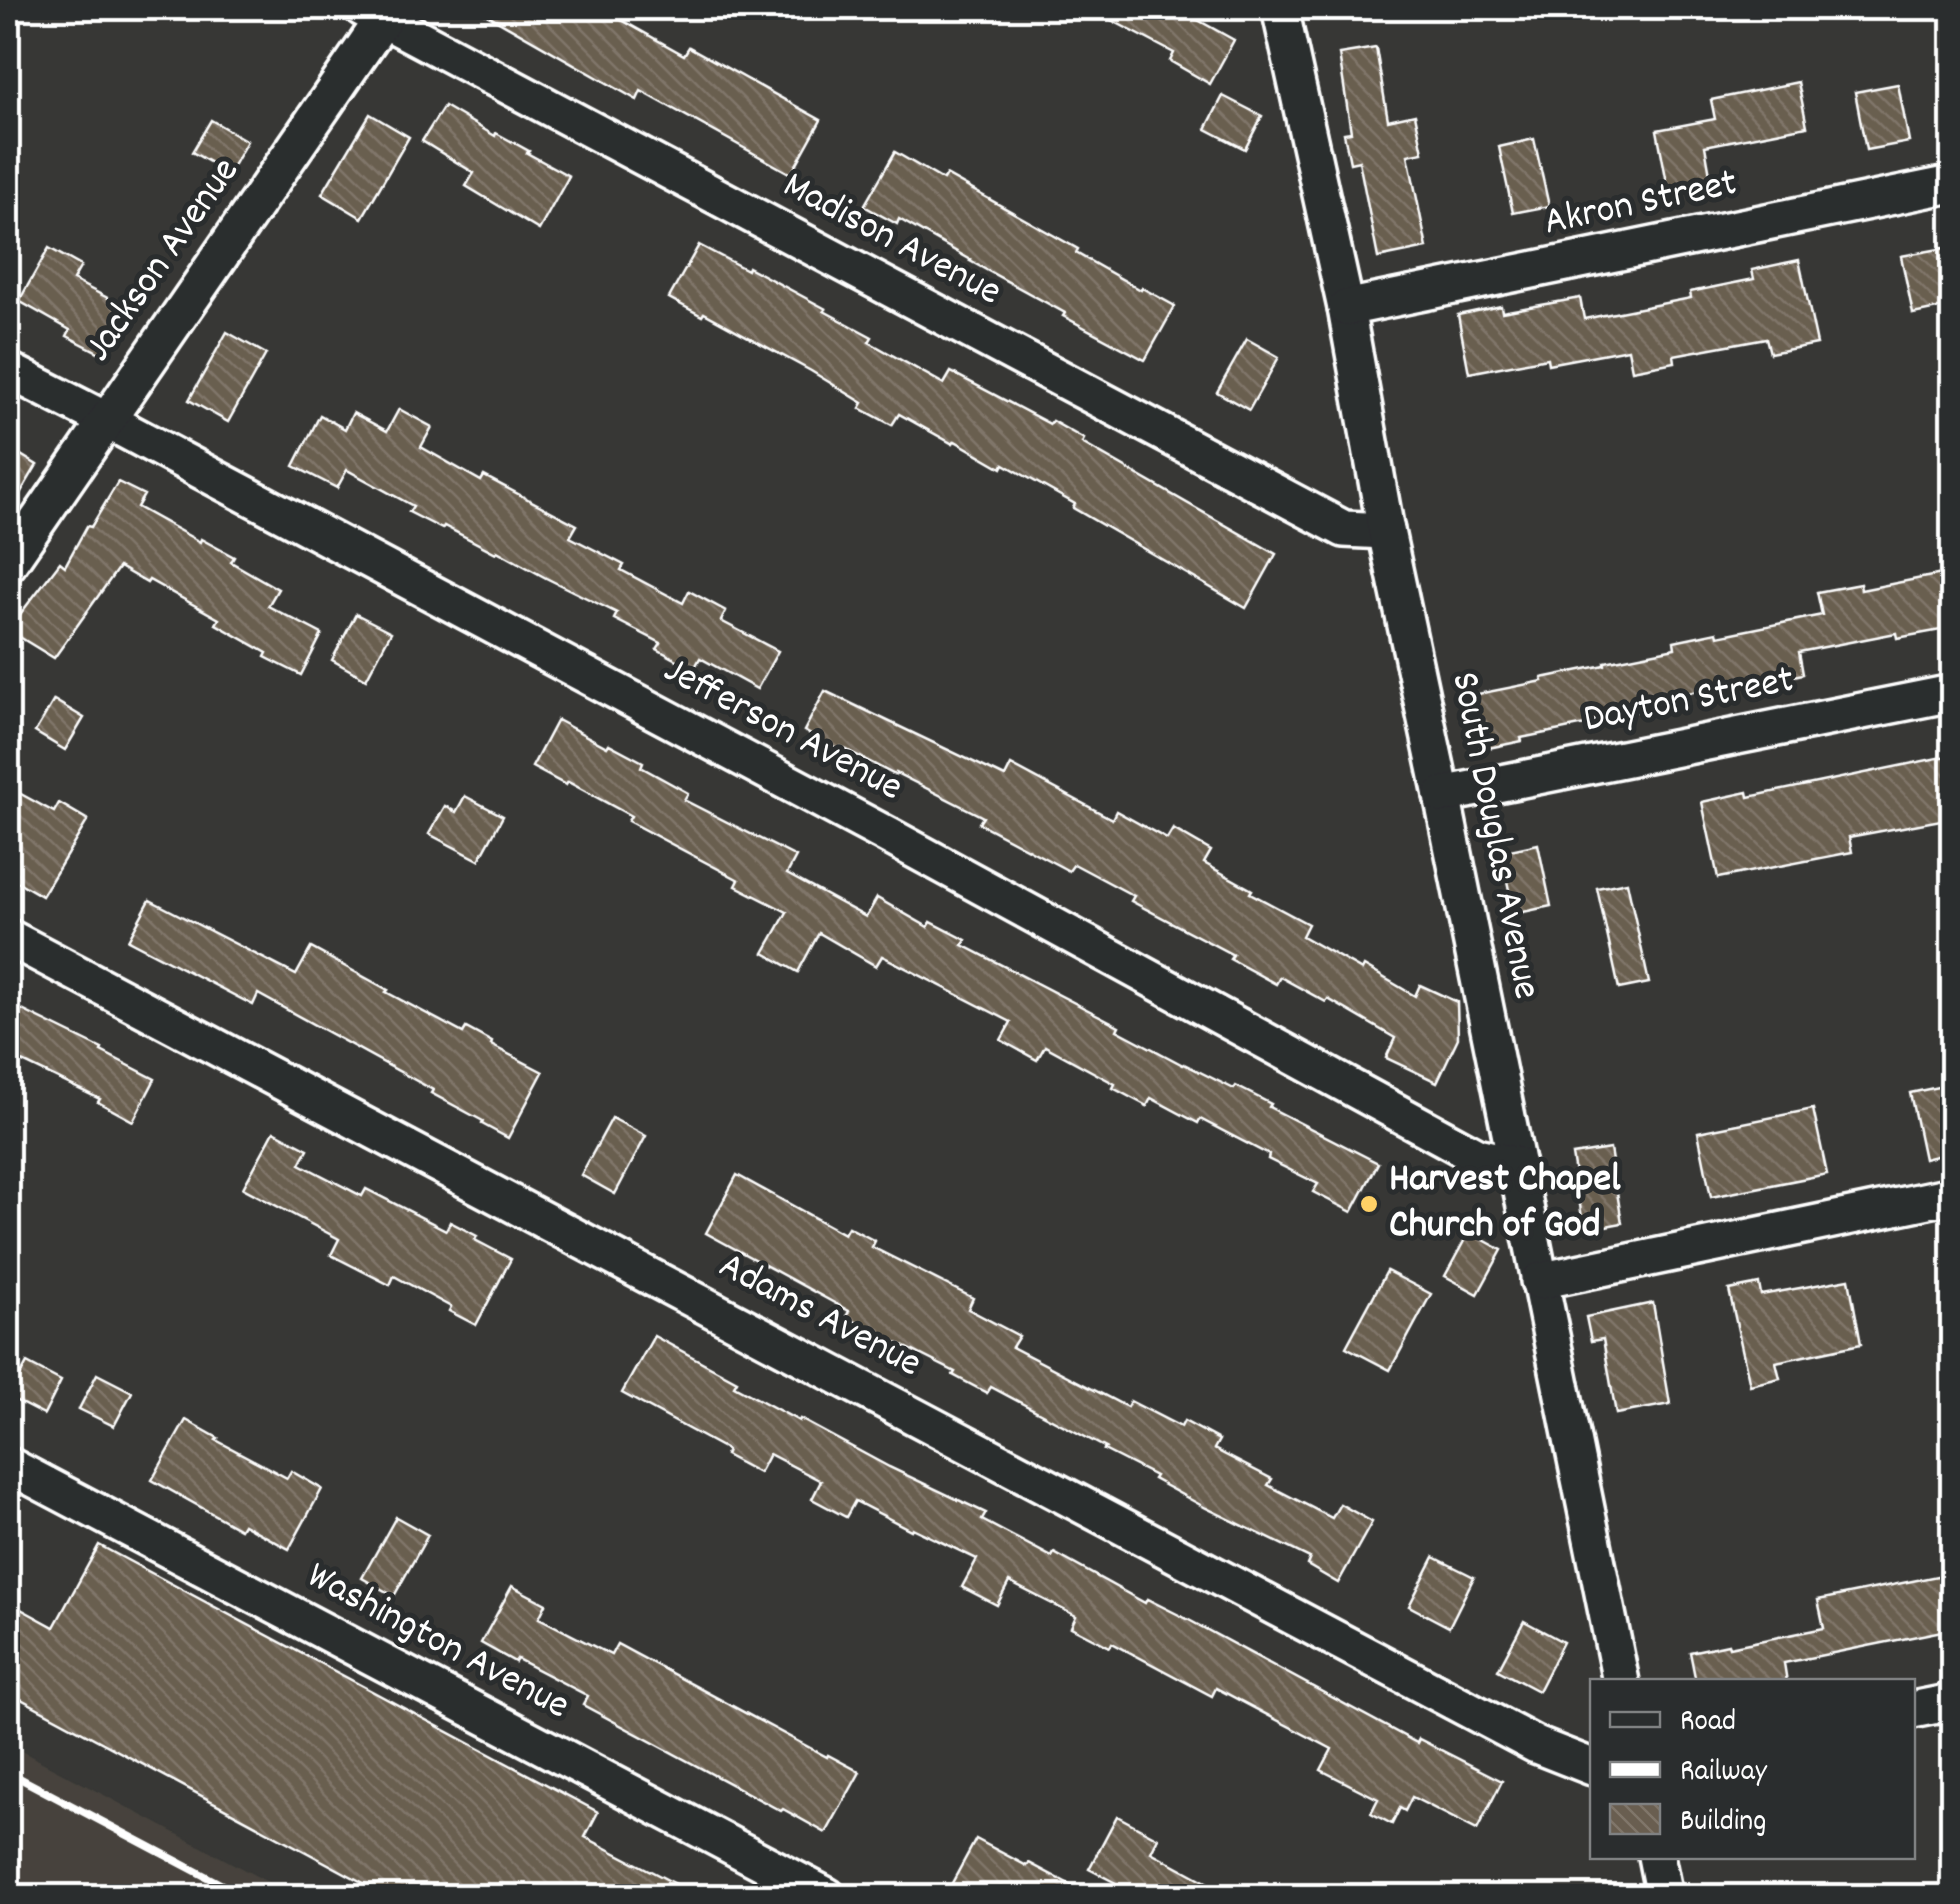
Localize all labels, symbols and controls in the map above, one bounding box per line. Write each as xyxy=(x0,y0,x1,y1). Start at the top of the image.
street label: Jackson Avenue xyxy=(73,147,255,375)
street label: Akron Street xyxy=(1539,157,1743,253)
street label: Madison Avenue xyxy=(772,159,1010,323)
street label: Jefferson Avenue xyxy=(652,644,912,818)
street label: Dayton Street xyxy=(1579,654,1799,750)
street label: South Douglas Avenue xyxy=(1433,668,1553,1004)
place label: Harvest Chapel Church of God xyxy=(1389,1153,1621,1256)
marker: Harvest Chapel Church of God xyxy=(1358,1193,1380,1215)
street label: Adams Avenue xyxy=(707,1240,931,1394)
street label: Washington Avenue xyxy=(296,1550,578,1736)
legend xyxy=(1590,1679,1915,1859)
text: Road xyxy=(1680,1702,1736,1745)
text: Railway xyxy=(1680,1752,1768,1795)
text: Building xyxy=(1680,1802,1766,1845)

